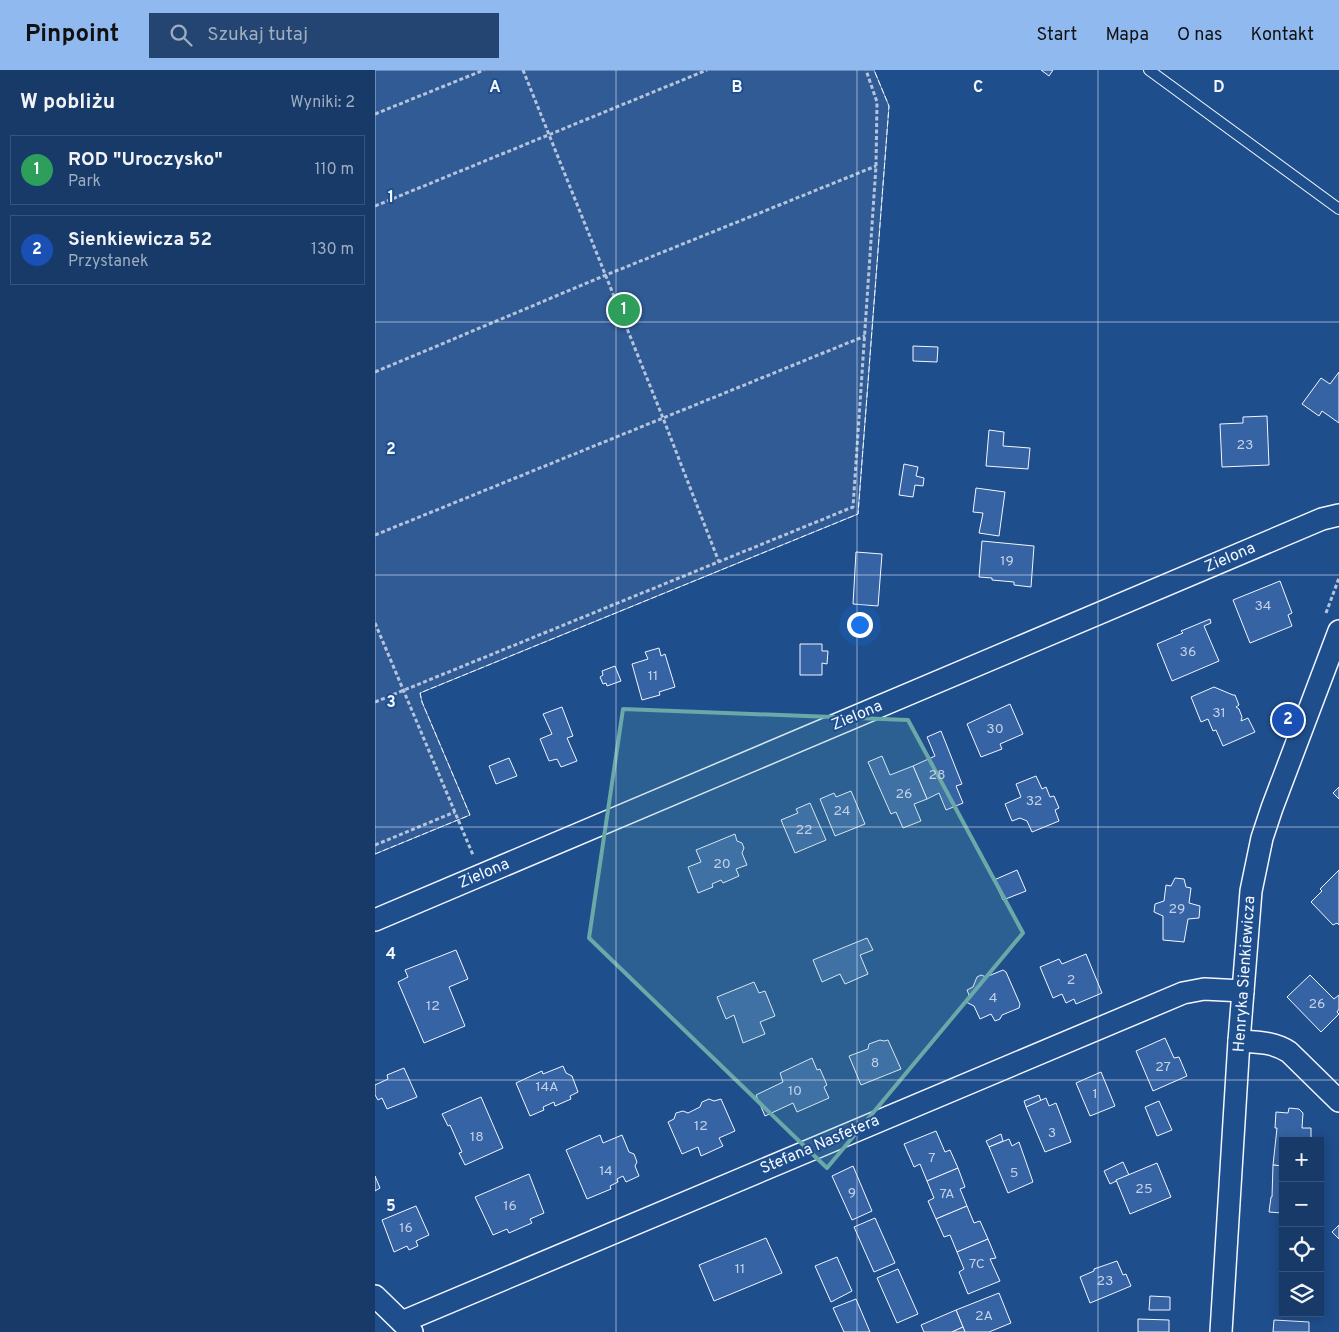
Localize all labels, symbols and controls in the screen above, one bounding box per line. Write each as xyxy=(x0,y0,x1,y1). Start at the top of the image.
search box xyxy=(149,13,499,58)
text: Pinpoint xyxy=(25,20,119,50)
icon: search xyxy=(167,21,195,49)
text: Szukaj tutaj xyxy=(207,23,308,47)
text: Start xyxy=(1036,24,1077,47)
text: Mapa xyxy=(1105,24,1149,47)
text: O nas xyxy=(1177,24,1222,47)
text: Kontakt xyxy=(1250,24,1314,47)
text: A xyxy=(489,78,501,98)
text: B xyxy=(731,78,743,98)
text: C xyxy=(973,78,983,98)
text: D xyxy=(1213,78,1225,98)
text: W pobliżu xyxy=(20,89,115,116)
text: Wyniki: 2 xyxy=(290,93,355,113)
text: ROD "Uroczysko" xyxy=(68,148,223,172)
text: 1 xyxy=(34,160,40,180)
text: 110 m xyxy=(314,160,354,180)
text: Park xyxy=(68,172,101,192)
text: 1 xyxy=(388,188,394,208)
text: Sienkiewicza 52 xyxy=(68,228,212,252)
text: 2 xyxy=(32,240,42,260)
text: 130 m xyxy=(311,240,354,260)
text: Przystanek xyxy=(68,252,148,272)
pin: 1 xyxy=(608,291,640,329)
house number: 23 xyxy=(1237,437,1254,454)
text: 2 xyxy=(386,440,396,460)
street label: Zielona xyxy=(1201,538,1259,578)
house number: 19 xyxy=(1000,553,1014,570)
house number: 34 xyxy=(1254,598,1272,615)
your location xyxy=(847,612,873,638)
house number: 36 xyxy=(1180,644,1196,661)
house number: 11 xyxy=(648,668,658,685)
text: 3 xyxy=(386,693,396,713)
street label: Zielona xyxy=(828,696,886,736)
pin: 2 xyxy=(1272,701,1304,739)
house number: 31 xyxy=(1212,705,1226,722)
house number: 30 xyxy=(986,721,1004,738)
house number: 28 xyxy=(928,767,946,784)
house number: 26 xyxy=(896,786,912,803)
house number: 32 xyxy=(1026,793,1042,810)
house number: 24 xyxy=(833,803,851,820)
house number: 22 xyxy=(795,822,813,839)
street label: Zielona xyxy=(455,854,513,894)
house number: 20 xyxy=(713,856,731,873)
street label: Henryka Sienkiewicza xyxy=(1230,895,1260,1053)
house number: 29 xyxy=(1169,901,1185,918)
text: 4 xyxy=(386,945,396,965)
house number: 2 xyxy=(1067,972,1075,989)
house number: 4 xyxy=(989,990,997,1007)
house number: 26 xyxy=(1309,996,1325,1013)
house number: 12 xyxy=(426,998,440,1015)
house number: 8 xyxy=(871,1055,879,1072)
house number: 27 xyxy=(1155,1059,1171,1076)
house number: 14A xyxy=(536,1079,558,1096)
house number: 10 xyxy=(788,1083,802,1100)
house number: 1 xyxy=(1092,1086,1098,1103)
street label: Stefana Nasfetera xyxy=(757,1111,883,1179)
house number: 12 xyxy=(694,1118,708,1135)
house number: 3 xyxy=(1048,1125,1056,1142)
house number: 18 xyxy=(470,1129,484,1146)
map controls xyxy=(1279,1137,1324,1317)
button: + xyxy=(1279,1137,1324,1182)
house number: 7 xyxy=(928,1150,936,1167)
house number: 14 xyxy=(599,1163,613,1180)
house number: 5 xyxy=(1010,1165,1018,1182)
house number: 25 xyxy=(1135,1181,1153,1198)
button: − xyxy=(1279,1182,1324,1227)
house number: 9 xyxy=(848,1185,856,1202)
house number: 7A xyxy=(939,1186,955,1203)
text: 5 xyxy=(386,1197,396,1217)
house number: 16 xyxy=(503,1198,517,1215)
house number: 16 xyxy=(399,1220,413,1237)
button: locate xyxy=(1279,1227,1324,1272)
house number: 7C xyxy=(969,1256,985,1273)
house number: 11 xyxy=(735,1261,745,1278)
button: layers xyxy=(1279,1272,1324,1317)
house number: 23 xyxy=(1097,1273,1114,1290)
house number: 2A xyxy=(975,1308,993,1325)

